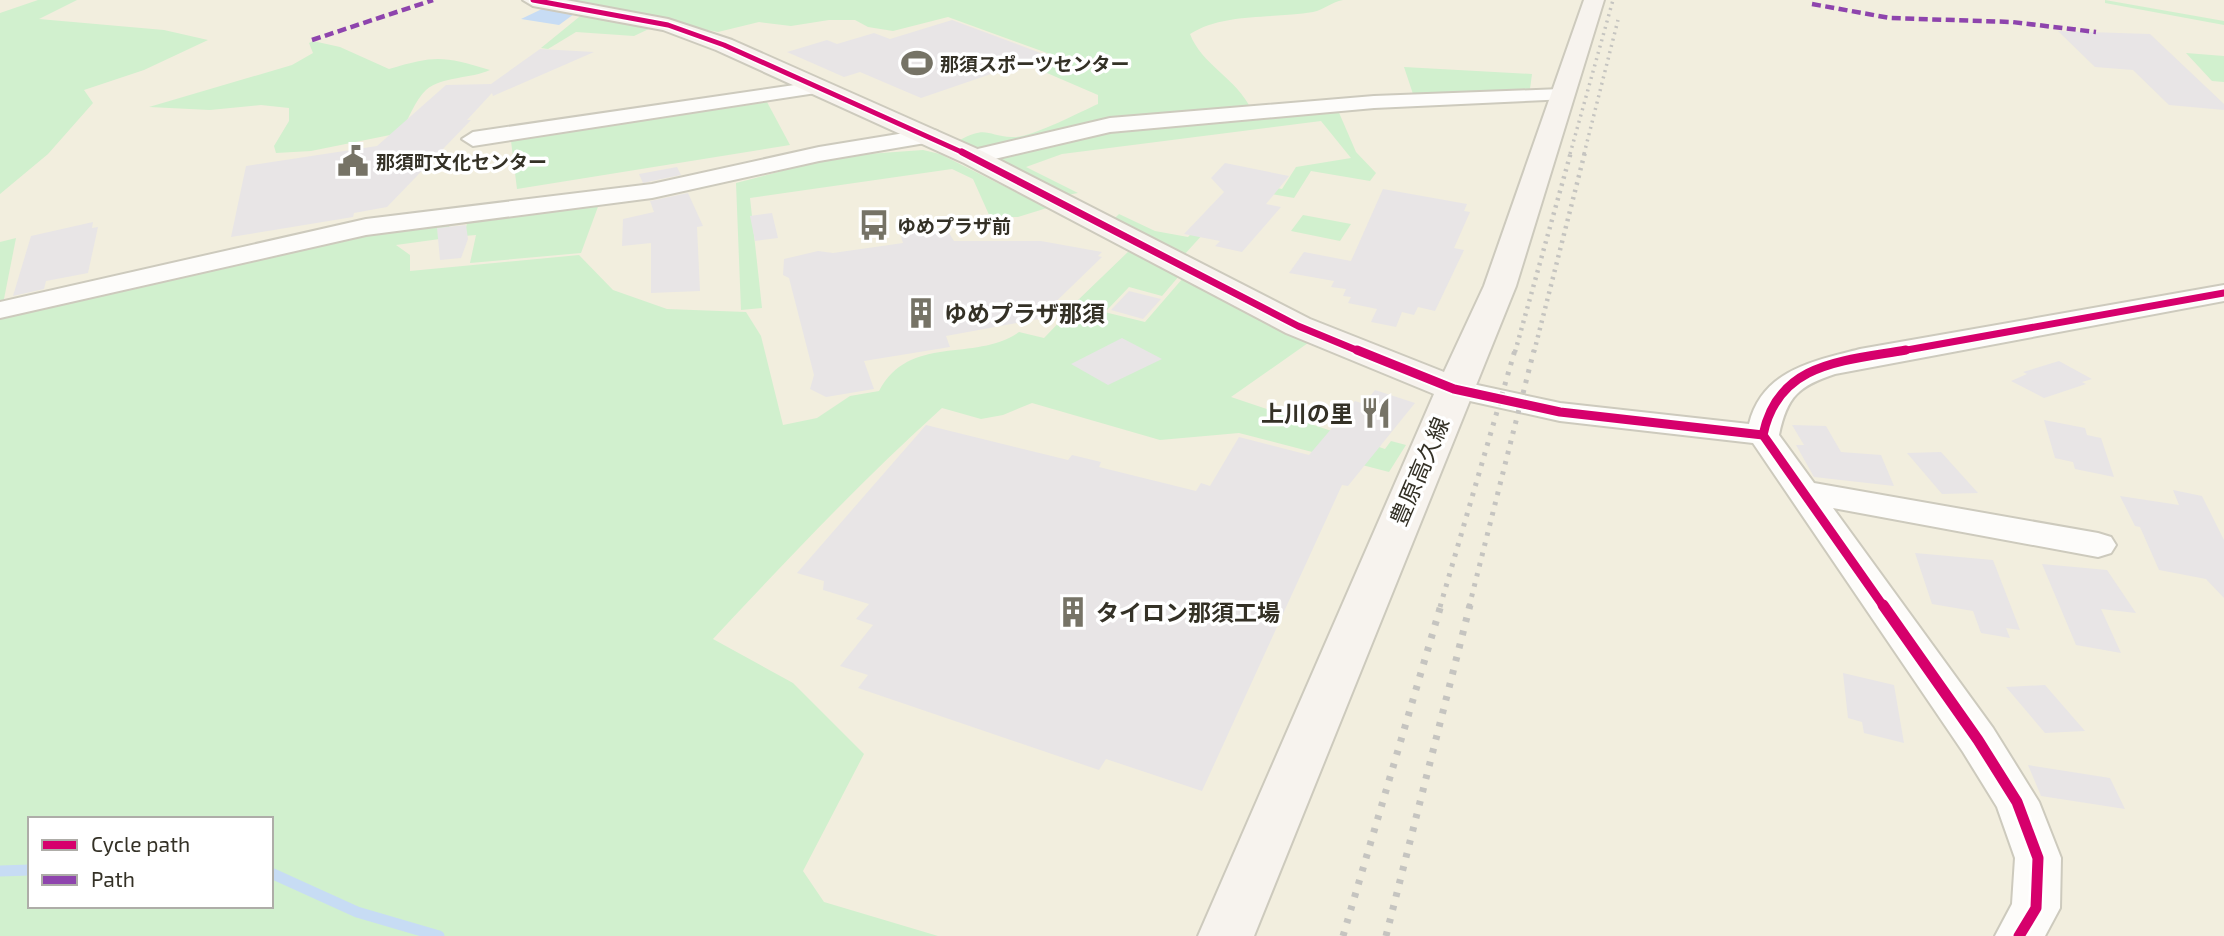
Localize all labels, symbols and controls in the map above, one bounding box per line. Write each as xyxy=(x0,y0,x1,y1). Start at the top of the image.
sports icon: 那須スポーツセンター xyxy=(900,46,934,80)
place label: 那須スポーツセンター xyxy=(940,52,1130,75)
public building icon: 那須町文化センター xyxy=(336,144,370,178)
place label: 那須町文化センター xyxy=(376,150,547,173)
bus stop icon: ゆめプラザ前 xyxy=(857,208,891,242)
place label: ゆめプラザ前 xyxy=(897,214,1011,237)
building icon: ゆめプラザ那須 xyxy=(904,296,938,330)
place label: ゆめプラザ那須 xyxy=(944,299,1105,327)
restaurant icon: 上川の里 xyxy=(1359,396,1393,430)
place label: 上川の里 xyxy=(1261,399,1353,427)
street label: 豊原高久線 xyxy=(1384,413,1454,529)
building icon: タイロン那須工場 xyxy=(1056,595,1090,629)
place label: タイロン那須工場 xyxy=(1096,598,1280,626)
legend xyxy=(28,817,273,908)
text: Cycle path xyxy=(91,831,190,856)
text: Path xyxy=(91,866,135,891)

